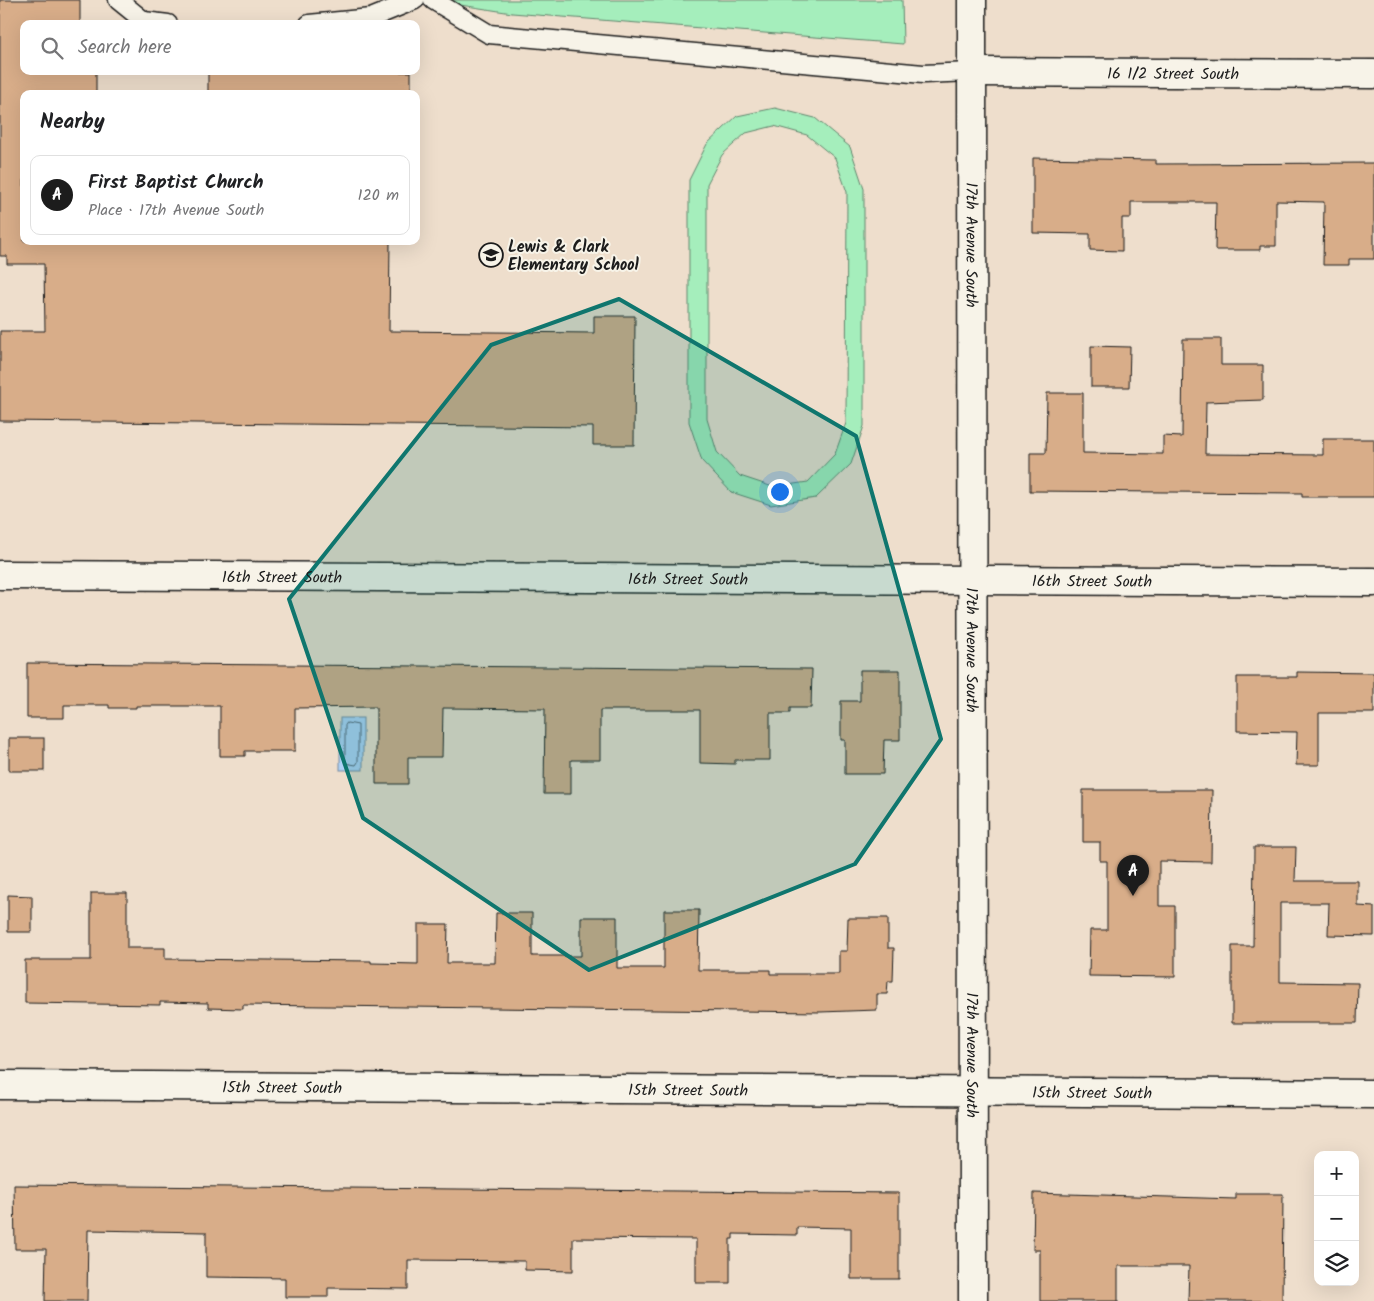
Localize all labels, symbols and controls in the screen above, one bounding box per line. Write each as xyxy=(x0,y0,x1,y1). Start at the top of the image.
search box xyxy=(20,20,420,75)
text: Search here xyxy=(78,33,172,63)
icon: search xyxy=(38,34,66,62)
street label: 16 1/2 Street South xyxy=(1107,62,1239,87)
text: Nearby xyxy=(40,106,105,139)
text: First Baptist Church xyxy=(88,168,263,198)
street label: 17th Avenue South xyxy=(958,182,983,308)
text: A xyxy=(52,183,62,208)
text: 120 m xyxy=(358,183,399,208)
text: Place · 17th Avenue South xyxy=(88,198,264,223)
place label: Lewis & Clark Elementary School xyxy=(508,235,640,278)
school or university icon: Lewis & Clark Elementary School xyxy=(478,242,504,268)
your location xyxy=(767,479,793,505)
street label: 16th Street South xyxy=(222,565,342,591)
street label: 16th Street South xyxy=(628,567,748,593)
street label: 16th Street South xyxy=(1032,569,1152,595)
street label: 17th Avenue South xyxy=(958,587,984,713)
pin: A xyxy=(1117,855,1149,896)
street label: 17th Avenue South xyxy=(959,992,984,1118)
street label: 15th Street South xyxy=(222,1075,342,1101)
street label: 15th Street South xyxy=(628,1078,748,1104)
street label: 15th Street South xyxy=(1032,1081,1152,1107)
map controls xyxy=(1314,1151,1359,1286)
button: + xyxy=(1314,1151,1359,1196)
button: − xyxy=(1314,1196,1359,1241)
button: layers xyxy=(1314,1241,1359,1286)

